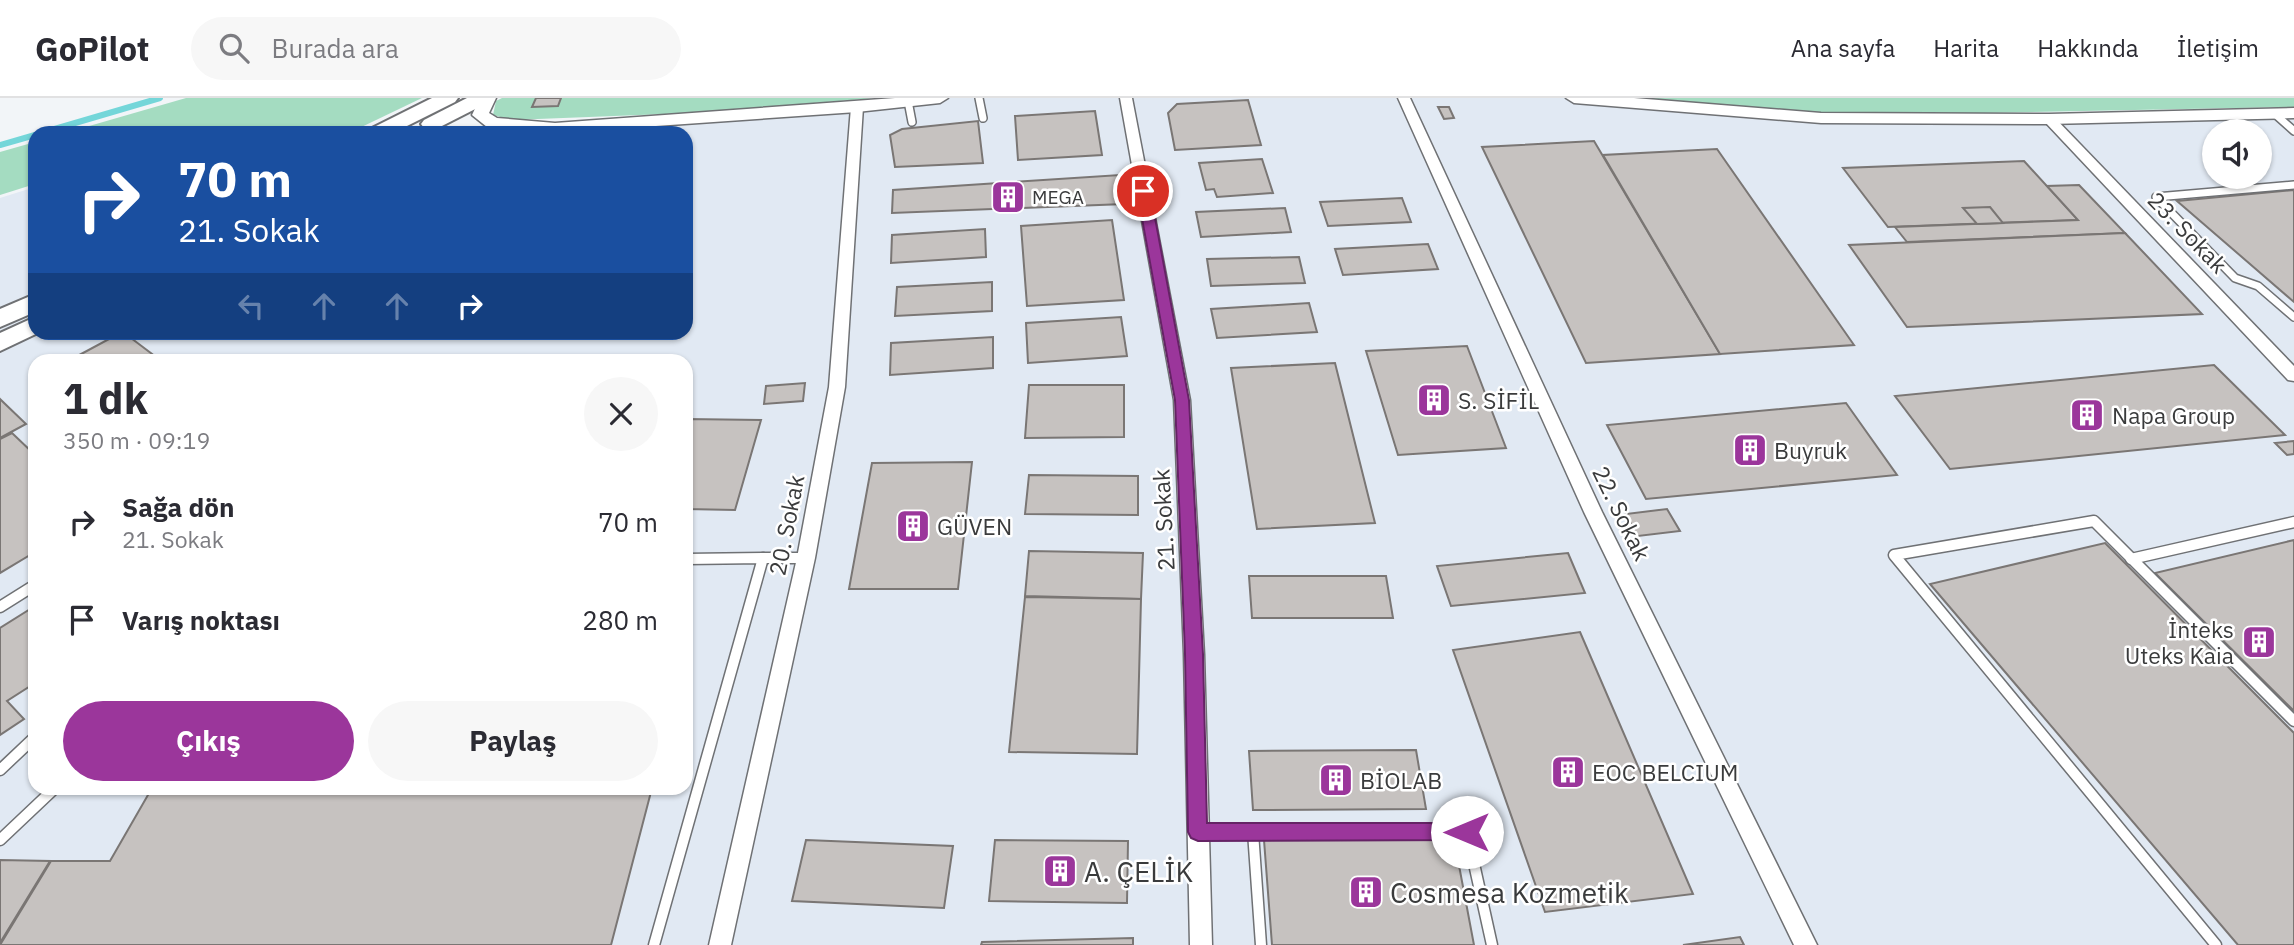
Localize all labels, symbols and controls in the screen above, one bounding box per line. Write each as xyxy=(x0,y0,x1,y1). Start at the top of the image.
search box xyxy=(191,17,681,80)
text: GoPilot xyxy=(35,27,149,70)
icon: search xyxy=(215,29,253,67)
text: Burada ara xyxy=(271,31,399,65)
text: Ana sayfa xyxy=(1791,32,1895,64)
text: Harita xyxy=(1933,32,1999,64)
text: Hakkında xyxy=(2037,32,2139,64)
text: İletişim xyxy=(2177,32,2259,64)
map controls xyxy=(2202,119,2272,189)
button: sound xyxy=(2202,119,2272,189)
text: 70 m xyxy=(178,147,292,210)
icon: right xyxy=(63,154,154,245)
pin xyxy=(1113,161,1173,221)
icon: arrive xyxy=(1124,172,1162,210)
building icon: MEGA xyxy=(989,178,1027,216)
place label: MEGA xyxy=(1032,185,1084,209)
street label: 23. Sokak xyxy=(2142,185,2234,279)
text: 21. Sokak xyxy=(178,209,320,251)
icon: left xyxy=(232,287,270,325)
icon: ahead xyxy=(305,287,343,325)
icon: ahead xyxy=(378,287,416,325)
icon: right xyxy=(451,287,489,325)
text: 1 dk xyxy=(63,371,148,426)
button: close xyxy=(584,377,658,451)
building icon: S. SİFİL xyxy=(1415,381,1453,419)
place label: S. SİFİL xyxy=(1458,385,1539,415)
building icon: Napa Group xyxy=(2068,396,2106,434)
place label: Napa Group xyxy=(2112,400,2235,430)
text: 350 m · 09:19 xyxy=(63,425,210,455)
building icon: Buyruk xyxy=(1731,431,1769,469)
place label: Buyruk xyxy=(1774,435,1847,465)
street label: 22. Sokak xyxy=(1586,461,1658,565)
street label: 21. Sokak xyxy=(1145,468,1181,572)
street label: 20. Sokak xyxy=(762,472,810,578)
text: Sağa dön xyxy=(122,490,234,524)
icon: right xyxy=(63,503,101,541)
text: 70 m xyxy=(598,505,658,539)
building icon: GÜVEN xyxy=(894,507,932,545)
place label: GÜVEN xyxy=(937,511,1012,541)
text: 21. Sokak xyxy=(122,524,224,554)
icon: arrive xyxy=(63,601,101,639)
text: Varış noktası xyxy=(122,603,280,637)
text: 280 m xyxy=(582,603,658,637)
place label: İnteks Uteks Kaia xyxy=(2125,614,2234,670)
building icon: İnteks Uteks Kaia xyxy=(2240,623,2278,661)
button: Çıkış xyxy=(63,701,354,781)
button: Paylaş xyxy=(368,701,658,781)
building icon: EOC BELCIUM xyxy=(1549,753,1587,791)
place label: EOC BELCIUM xyxy=(1592,757,1738,787)
building icon: BİOLAB xyxy=(1317,761,1355,799)
place label: BİOLAB xyxy=(1360,765,1442,795)
position arrow xyxy=(1430,795,1504,869)
building icon: A. ÇELİK xyxy=(1041,852,1079,890)
place label: A. ÇELİK xyxy=(1084,853,1194,890)
building icon: Cosmesa Kozmetik xyxy=(1347,873,1385,911)
place label: Cosmesa Kozmetik xyxy=(1390,874,1629,911)

